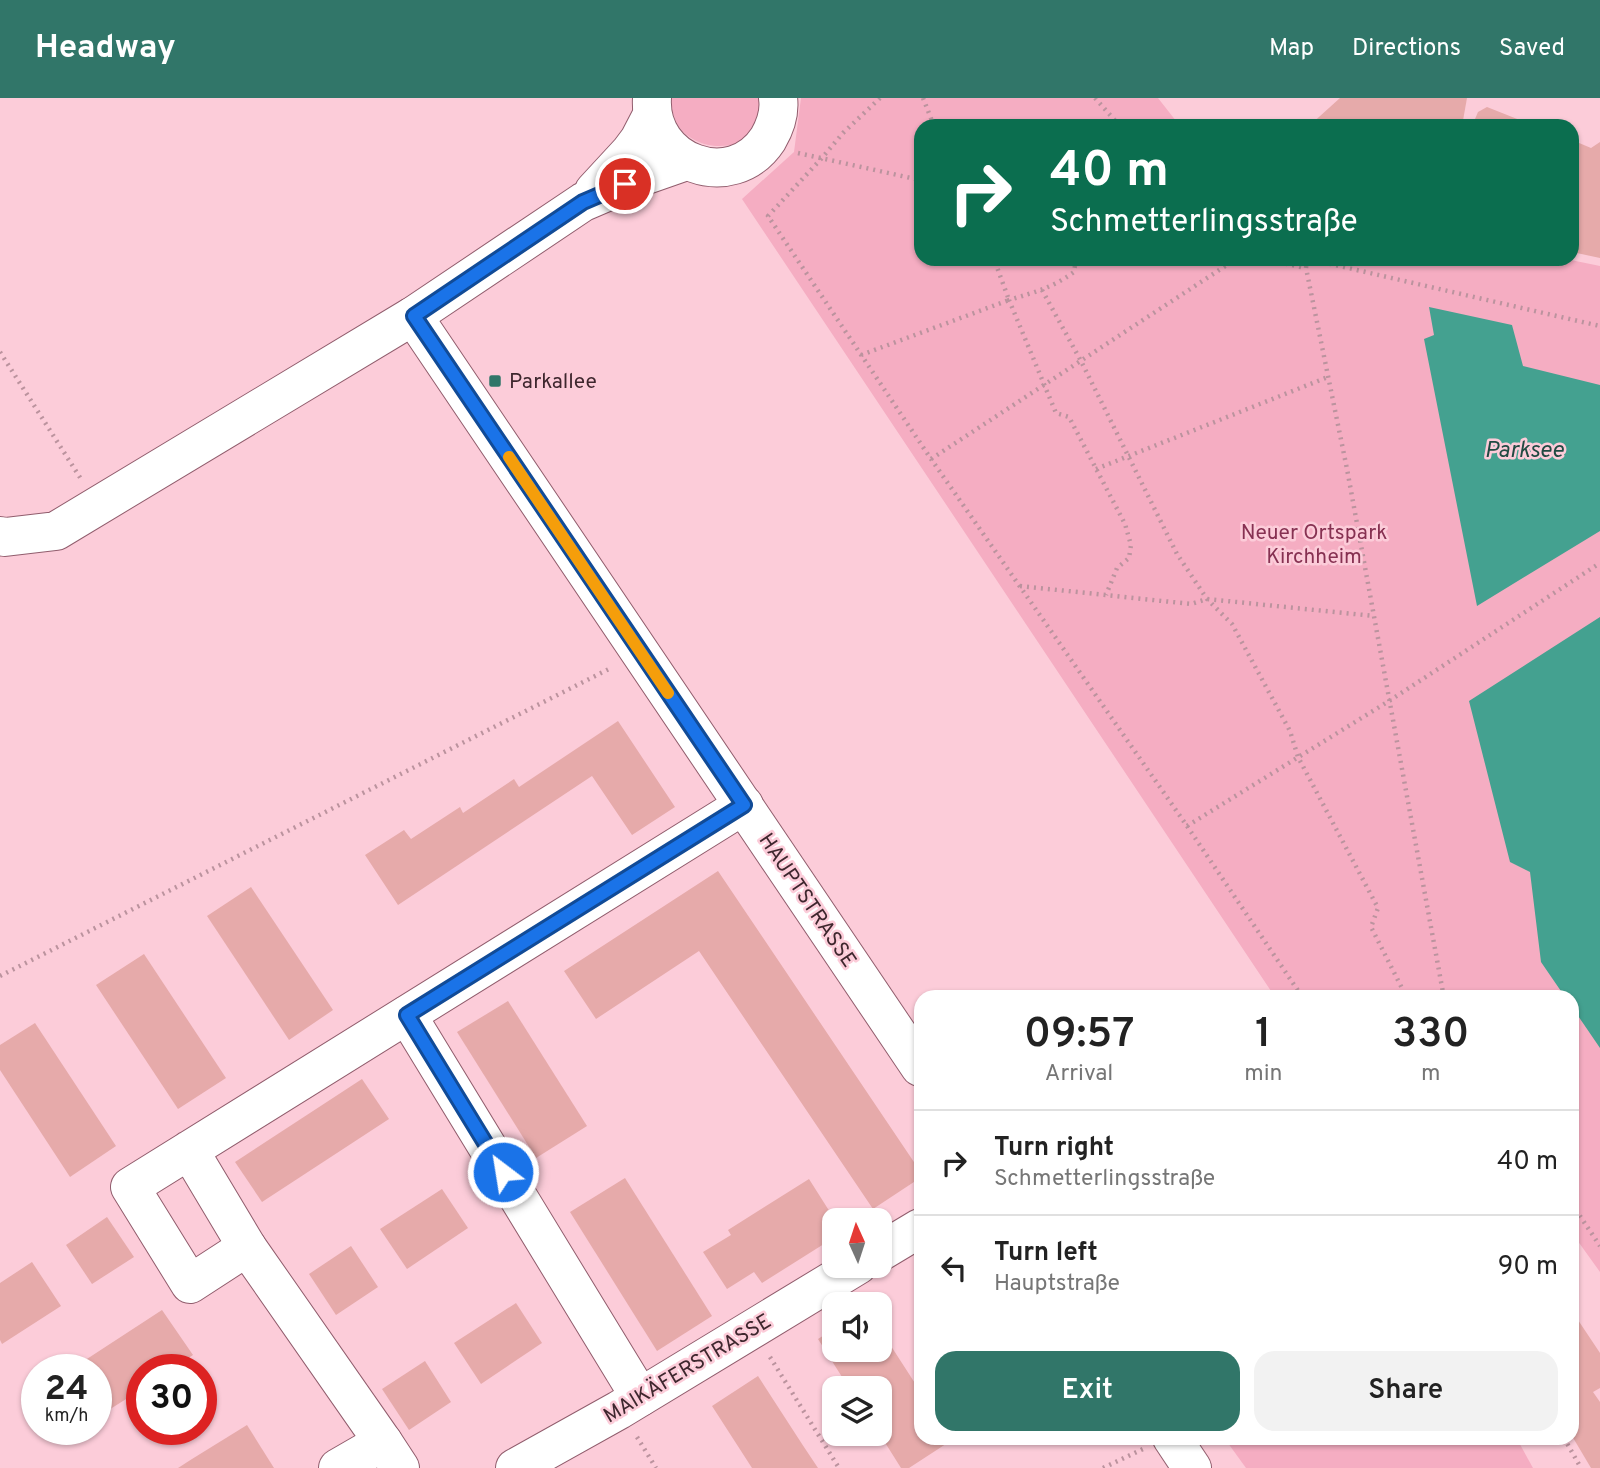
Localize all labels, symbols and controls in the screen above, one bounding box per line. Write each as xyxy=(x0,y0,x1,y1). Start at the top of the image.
text: Headway xyxy=(35,28,176,70)
text: Map xyxy=(1269,34,1314,64)
text: Directions xyxy=(1352,34,1461,64)
text: Saved xyxy=(1499,34,1565,64)
text: 40 m xyxy=(1050,142,1169,204)
icon: right xyxy=(935,147,1026,238)
pin xyxy=(595,154,655,214)
icon: arrive xyxy=(606,165,644,203)
text: Schmetterlingsstraße xyxy=(1050,203,1358,243)
place label: Parkallee xyxy=(509,369,597,396)
marker: Parkallee xyxy=(487,373,503,389)
water label: Parksee xyxy=(1484,437,1565,466)
park label: Neuer Ortspark Kirchheim xyxy=(1241,520,1387,571)
street label: HAUPTSTRASSE xyxy=(752,828,862,973)
text: 09:57 xyxy=(1024,1009,1135,1062)
text: 1 xyxy=(1255,1009,1272,1062)
text: 330 xyxy=(1392,1009,1469,1062)
text: Arrival xyxy=(1045,1060,1113,1089)
text: min xyxy=(1244,1060,1282,1089)
text: m xyxy=(1421,1060,1440,1089)
text: Turn right xyxy=(994,1132,1114,1165)
position arrow xyxy=(466,1135,540,1209)
icon: right xyxy=(935,1144,973,1182)
text: 40 m xyxy=(1497,1146,1558,1179)
text: Schmetterlingsstraße xyxy=(994,1165,1215,1194)
north arrow xyxy=(822,1208,892,1278)
map controls xyxy=(822,1208,892,1446)
text: Turn left xyxy=(994,1237,1098,1270)
icon: left xyxy=(935,1249,973,1287)
text: 90 m xyxy=(1498,1251,1558,1284)
text: Hauptstraße xyxy=(994,1270,1120,1299)
button: sound xyxy=(822,1292,892,1362)
street label: MAIKÄFERSTRASSE xyxy=(599,1309,777,1430)
button: Exit xyxy=(935,1351,1240,1431)
button: Share xyxy=(1254,1351,1558,1431)
speed limit sign: 30 xyxy=(126,1354,217,1445)
text: 24 xyxy=(45,1368,88,1412)
button: layers xyxy=(822,1376,892,1446)
text: km/h xyxy=(45,1405,88,1428)

